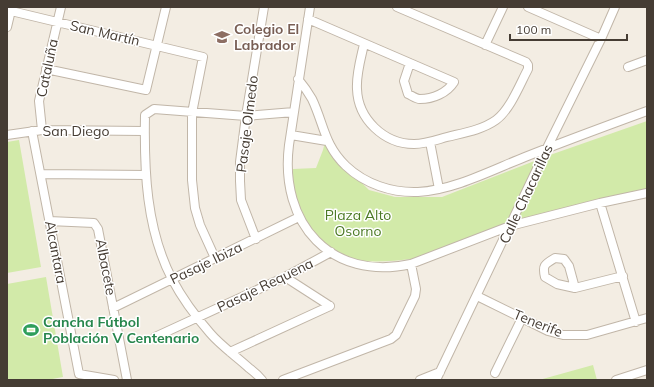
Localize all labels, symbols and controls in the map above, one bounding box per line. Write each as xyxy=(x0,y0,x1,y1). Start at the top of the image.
street label: San Martín xyxy=(68,16,142,50)
scale bar xyxy=(510,16,627,42)
place label: Colegio El Labrador xyxy=(234,20,299,54)
text: 100 m xyxy=(516,22,551,37)
school or university icon: Colegio El Labrador xyxy=(213,28,231,46)
street label: Cataluña xyxy=(32,37,62,99)
street label: Pasaje Olmedo xyxy=(232,74,262,174)
street label: San Diego xyxy=(43,122,109,140)
street label: Calle Chacarillas xyxy=(495,141,557,247)
park label: Plaza Alto Osorno xyxy=(325,206,391,240)
street label: Alcantara xyxy=(41,219,71,285)
street label: Albacete xyxy=(92,237,120,297)
street label: Pasaje Ibiza xyxy=(167,238,245,288)
street label: Pasaje Requena xyxy=(214,254,316,316)
street label: Tenerife xyxy=(511,305,565,341)
place label: Cancha Fútbol Población V Centenario xyxy=(43,313,199,347)
sports icon: Cancha Fútbol Población V Centenario xyxy=(22,321,40,339)

